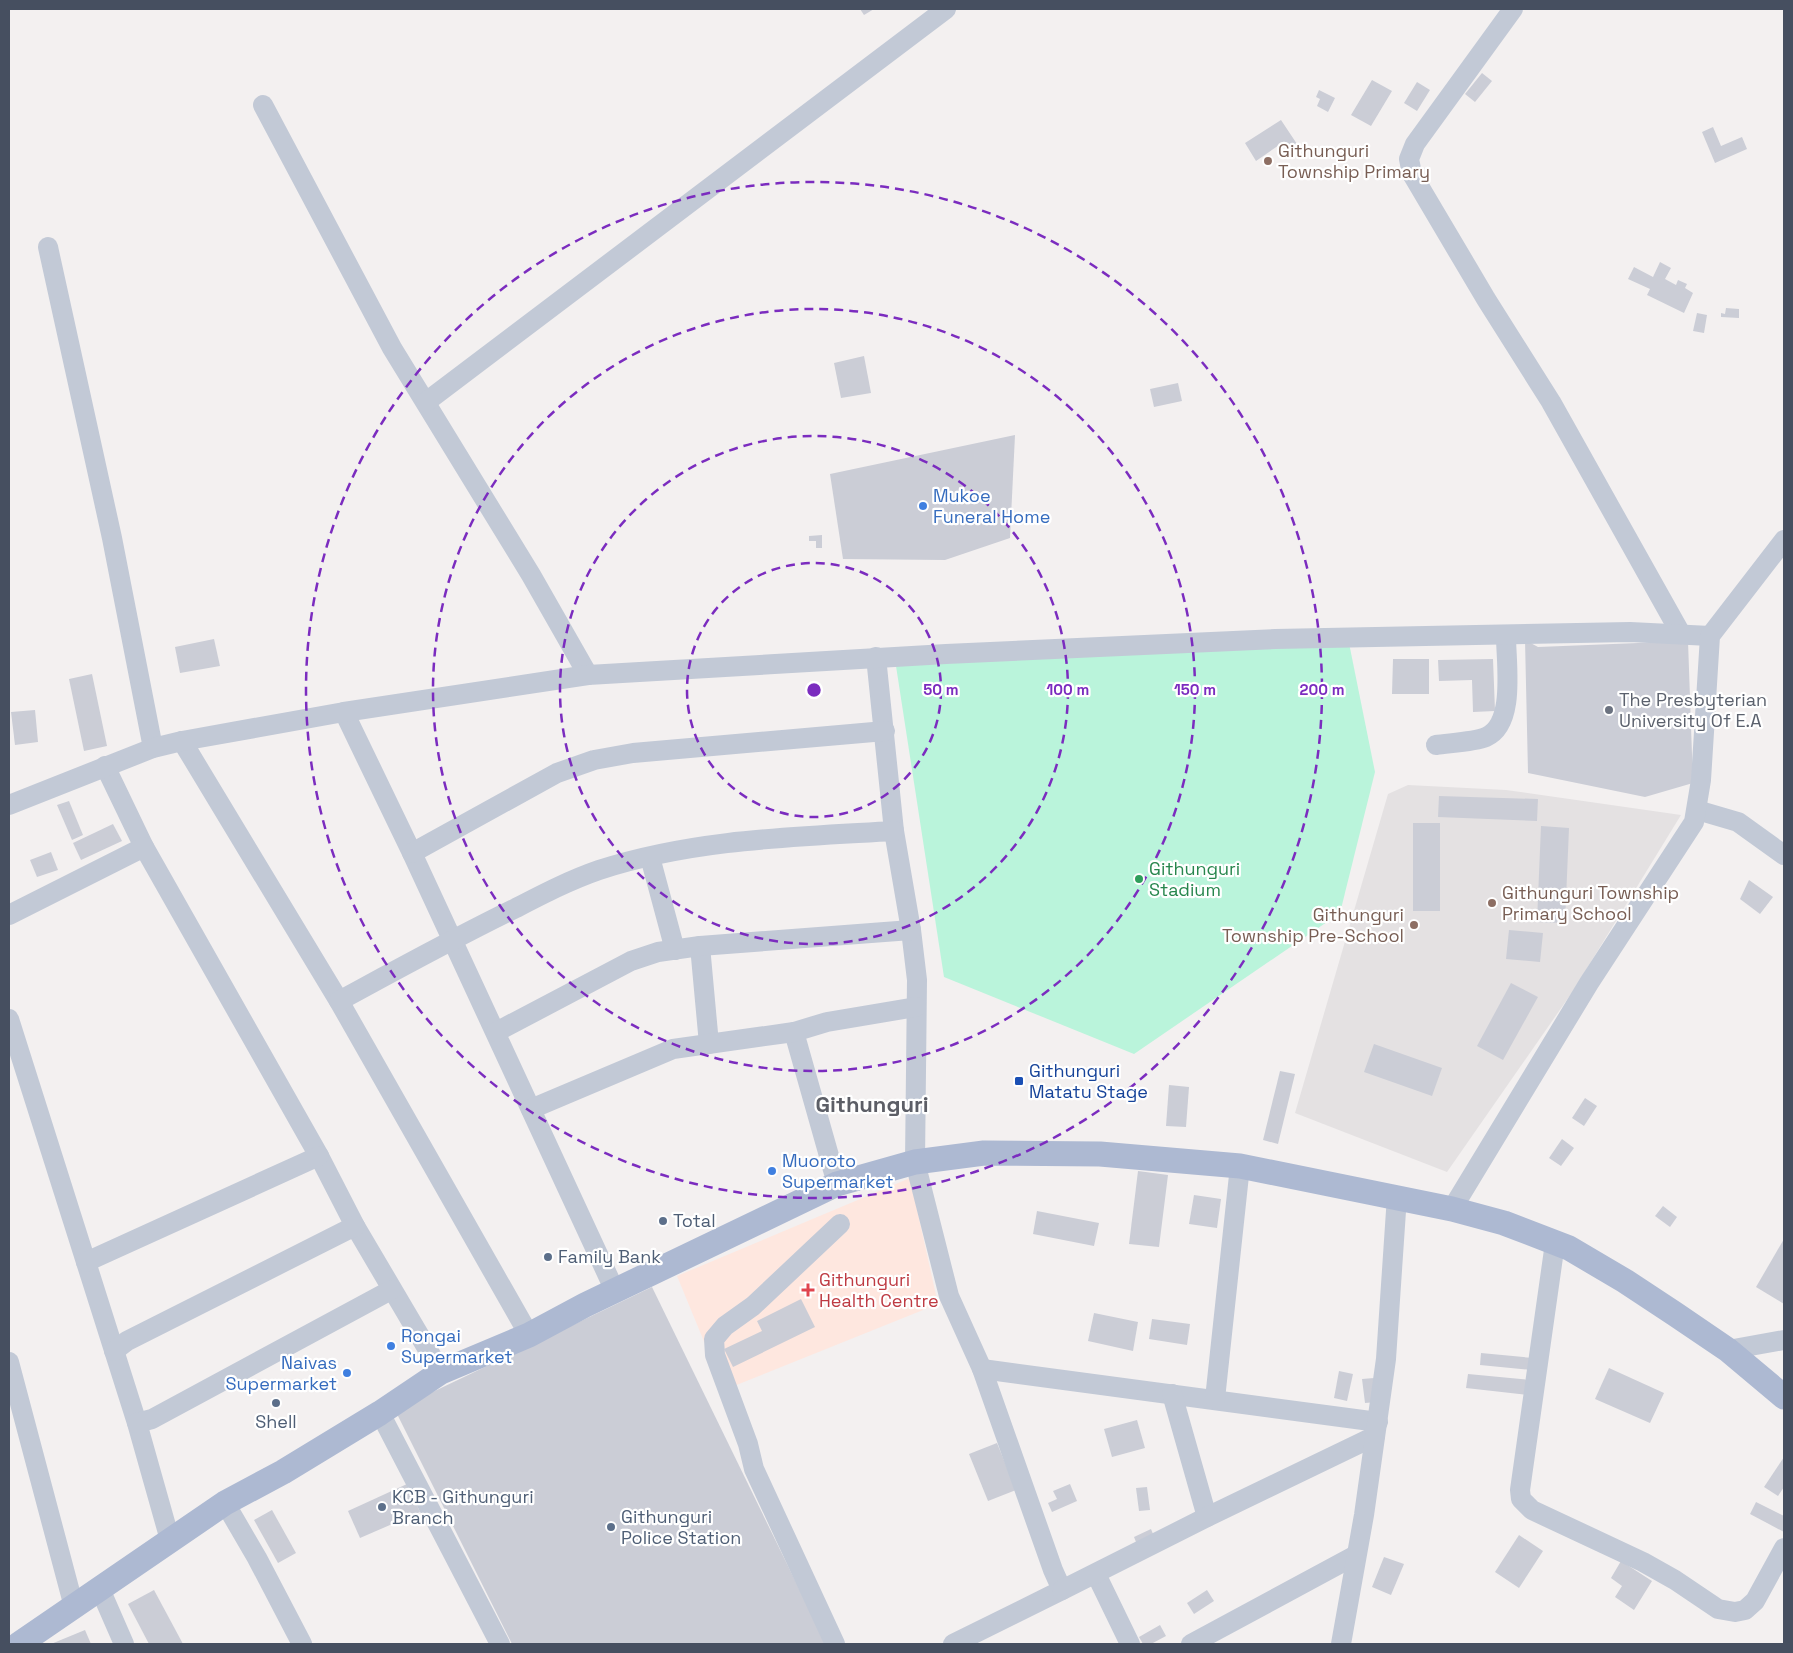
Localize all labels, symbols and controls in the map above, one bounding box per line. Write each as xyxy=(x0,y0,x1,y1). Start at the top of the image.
place label: Githunguri Township Primary xyxy=(1278,139,1430,183)
marker: Githunguri Township Primary xyxy=(1262,155,1274,167)
place label: Mukoe Funeral Home xyxy=(933,484,1050,528)
marker: Mukoe Funeral Home xyxy=(917,500,929,512)
text: 50 m xyxy=(923,680,959,699)
text: 100 m xyxy=(1047,680,1089,699)
text: 150 m xyxy=(1174,680,1216,699)
text: 200 m xyxy=(1300,680,1344,699)
centre of rings xyxy=(805,681,823,699)
place label: The Presbyterian University Of E.A xyxy=(1619,688,1767,732)
marker: The Presbyterian University Of E.A xyxy=(1603,704,1615,716)
place label: Githunguri Stadium xyxy=(1149,857,1240,901)
marker: Githunguri Stadium xyxy=(1133,873,1145,885)
place label: Githunguri Township Primary School xyxy=(1502,881,1679,925)
marker: Githunguri Township Primary School xyxy=(1486,897,1498,909)
place label: Githunguri Township Pre-School xyxy=(1222,903,1404,947)
marker: Githunguri Township Pre-School xyxy=(1408,919,1420,931)
place label: Githunguri Matatu Stage xyxy=(1029,1059,1148,1103)
marker: Githunguri Matatu Stage xyxy=(1013,1075,1025,1087)
district label: Githunguri xyxy=(815,1090,929,1118)
place label: Muoroto Supermarket xyxy=(782,1149,894,1193)
marker: Muoroto Supermarket xyxy=(766,1165,778,1177)
place label: Total xyxy=(673,1209,716,1232)
marker: Total xyxy=(657,1215,669,1227)
place label: Family Bank xyxy=(558,1245,661,1268)
marker: Family Bank xyxy=(542,1251,554,1263)
place label: Githunguri Health Centre xyxy=(819,1268,939,1312)
marker: Githunguri Health Centre xyxy=(801,1283,815,1297)
place label: Rongai Supermarket xyxy=(401,1324,513,1368)
marker: Rongai Supermarket xyxy=(385,1340,397,1352)
place label: Naivas Supermarket xyxy=(226,1351,337,1395)
marker: Naivas Supermarket xyxy=(341,1367,353,1379)
marker: Shell xyxy=(270,1397,282,1409)
place label: Shell xyxy=(255,1410,297,1433)
place label: KCB - Githunguri Branch xyxy=(392,1485,534,1529)
marker: KCB - Githunguri Branch xyxy=(376,1501,388,1513)
place label: Githunguri Police Station xyxy=(621,1505,741,1549)
marker: Githunguri Police Station xyxy=(605,1521,617,1533)

